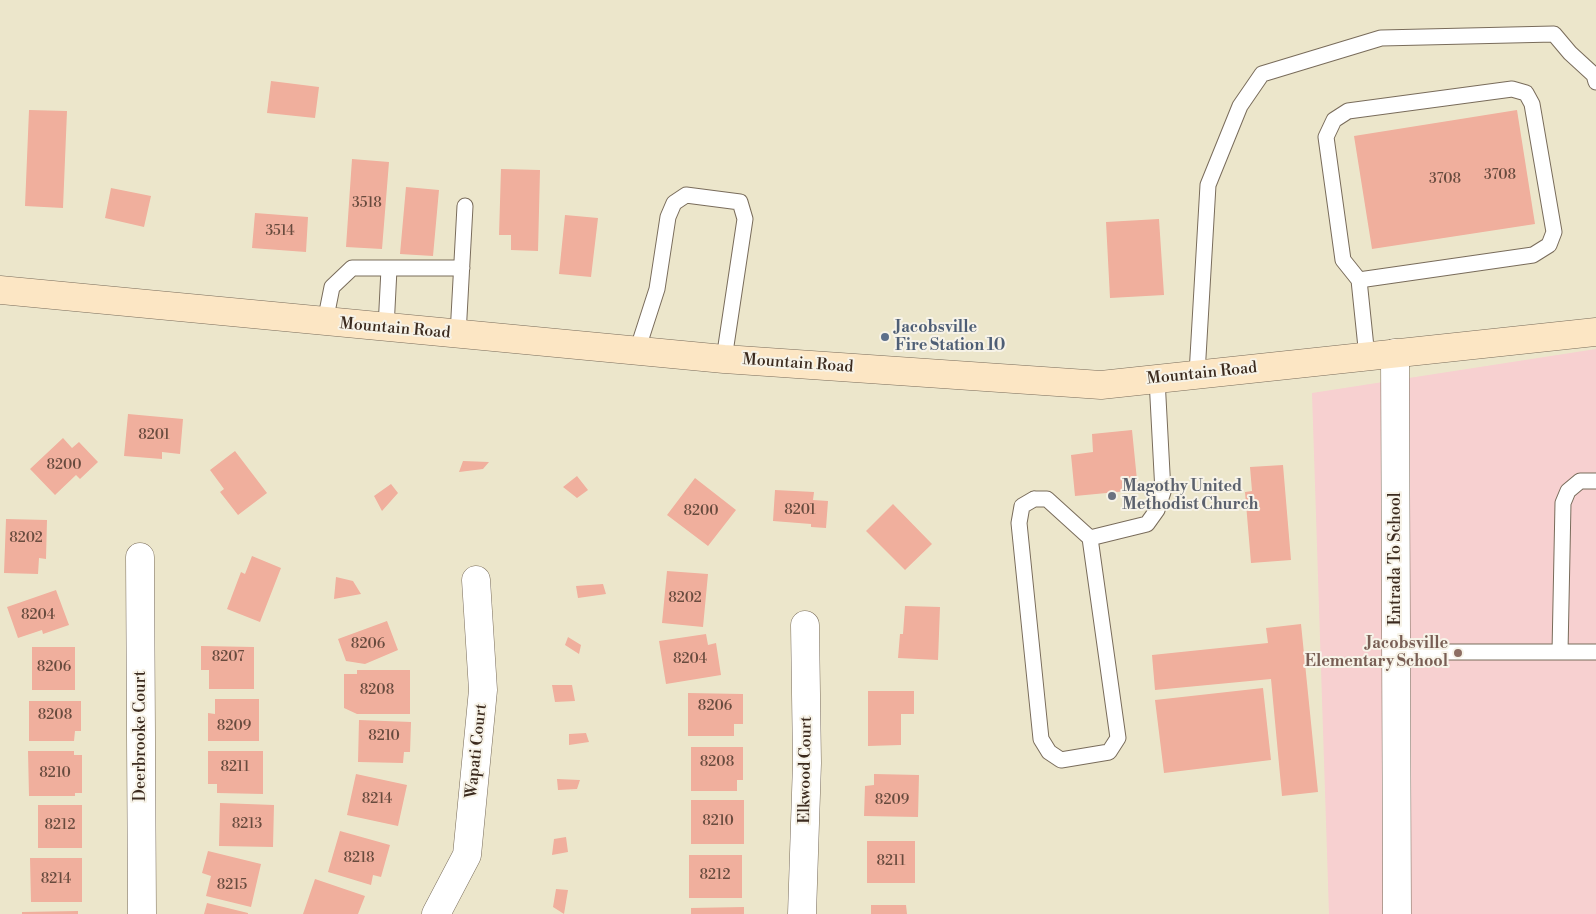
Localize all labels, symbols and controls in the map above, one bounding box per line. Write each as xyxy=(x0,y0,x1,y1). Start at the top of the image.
house number: 3708 xyxy=(1484,168,1516,184)
house number: 3708 xyxy=(1429,172,1461,188)
house number: 3518 xyxy=(352,196,382,212)
house number: 3514 xyxy=(265,224,295,240)
street label: Mountain Road xyxy=(339,315,451,343)
place label: Jacobsville Fire Station 10 xyxy=(895,318,1005,356)
marker: Jacobsville Fire Station 10 xyxy=(879,331,891,343)
street label: Mountain Road xyxy=(742,351,854,377)
street label: Mountain Road xyxy=(1146,359,1258,389)
house number: 8201 xyxy=(138,428,170,444)
house number: 8200 xyxy=(46,458,82,474)
place label: Magothy United Methodist Church xyxy=(1122,477,1258,515)
marker: Magothy United Methodist Church xyxy=(1106,490,1118,502)
street label: Entrada To School xyxy=(1386,492,1406,626)
house number: 8201 xyxy=(784,503,816,519)
house number: 8200 xyxy=(683,504,719,520)
house number: 8202 xyxy=(9,531,43,547)
house number: 8202 xyxy=(668,591,702,607)
house number: 8204 xyxy=(21,608,55,624)
place label: Jacobsville Elementary School xyxy=(1305,634,1448,672)
house number: 8206 xyxy=(351,637,385,653)
marker: Jacobsville Elementary School xyxy=(1452,647,1464,659)
house number: 8207 xyxy=(212,650,244,666)
house number: 8204 xyxy=(673,652,707,668)
house number: 8206 xyxy=(37,660,71,676)
street label: Deerbrooke Court xyxy=(131,671,151,801)
house number: 8208 xyxy=(360,683,394,699)
house number: 8206 xyxy=(698,699,732,715)
street label: Wapati Court xyxy=(462,703,492,799)
house number: 8208 xyxy=(38,708,72,724)
street label: Elkwood Court xyxy=(795,716,817,824)
house number: 8209 xyxy=(217,719,251,735)
house number: 8210 xyxy=(368,729,400,745)
house number: 8208 xyxy=(700,755,734,771)
house number: 8211 xyxy=(220,760,250,776)
house number: 8210 xyxy=(39,766,71,782)
house number: 8214 xyxy=(362,792,392,808)
house number: 8209 xyxy=(875,793,909,809)
house number: 8210 xyxy=(702,814,734,830)
house number: 8213 xyxy=(232,817,262,833)
house number: 8212 xyxy=(44,818,76,834)
house number: 8218 xyxy=(343,851,375,867)
house number: 8211 xyxy=(876,854,906,870)
house number: 8212 xyxy=(699,868,731,884)
house number: 8214 xyxy=(41,872,71,888)
house number: 8215 xyxy=(217,878,247,894)

